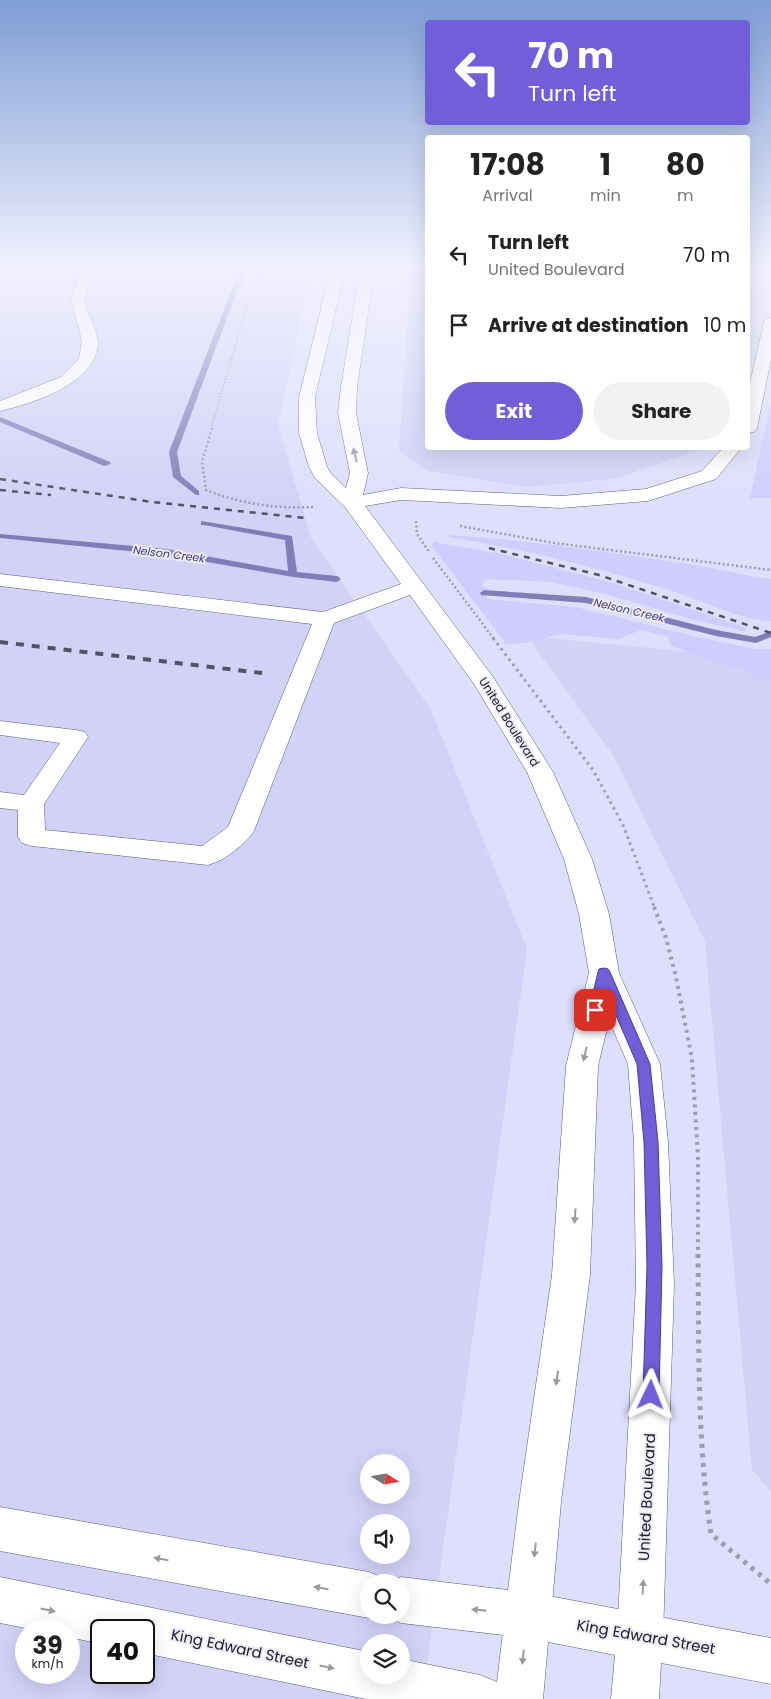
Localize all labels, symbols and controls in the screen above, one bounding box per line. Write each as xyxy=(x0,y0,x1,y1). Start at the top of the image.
text: 70 m xyxy=(528,31,614,80)
icon: left xyxy=(445,40,510,105)
text: Turn left xyxy=(528,78,616,109)
text: 17:08 xyxy=(470,143,545,186)
text: 1 xyxy=(600,143,611,186)
text: 80 xyxy=(666,143,705,186)
text: Arrival xyxy=(482,184,533,207)
text: min xyxy=(590,184,621,207)
text: m xyxy=(677,184,694,207)
text: Turn left xyxy=(488,229,569,256)
icon: left xyxy=(445,241,473,269)
text: 70 m xyxy=(683,242,730,269)
text: United Boulevard xyxy=(488,258,625,281)
icon: arrive xyxy=(445,311,473,339)
text: Arrive at destination xyxy=(488,312,689,339)
text: 10 m xyxy=(704,312,746,339)
button: Exit xyxy=(445,382,583,440)
button: Share xyxy=(593,382,730,440)
one-way arrow xyxy=(351,448,359,463)
water label: Nelson Creek xyxy=(132,542,207,567)
water label: Nelson Creek xyxy=(592,594,667,626)
street label: United Boulevard xyxy=(475,674,544,770)
pin xyxy=(574,989,616,1031)
icon: arrive xyxy=(581,996,609,1024)
one-way arrow xyxy=(581,1047,589,1062)
one-way arrow xyxy=(570,1208,578,1224)
position arrow xyxy=(624,1368,676,1420)
one-way arrow xyxy=(553,1370,561,1386)
street label: United Boulevard xyxy=(633,1433,660,1561)
north arrow xyxy=(360,1454,410,1504)
map controls xyxy=(360,1454,410,1684)
button: sound xyxy=(360,1514,410,1564)
one-way arrow xyxy=(531,1542,539,1558)
one-way arrow xyxy=(152,1554,168,1562)
button: search xyxy=(360,1574,410,1624)
one-way arrow xyxy=(639,1579,647,1595)
one-way arrow xyxy=(312,1583,328,1591)
one-way arrow xyxy=(40,1606,55,1614)
one-way arrow xyxy=(471,1606,487,1614)
street label: King Edward Street xyxy=(575,1614,717,1659)
speed limit sign: 40 xyxy=(90,1619,155,1684)
street label: King Edward Street xyxy=(169,1624,311,1673)
text: 39 xyxy=(32,1628,63,1663)
button: layers xyxy=(360,1634,410,1684)
one-way arrow xyxy=(519,1649,527,1665)
text: km/h xyxy=(32,1655,63,1672)
one-way arrow xyxy=(319,1663,335,1671)

